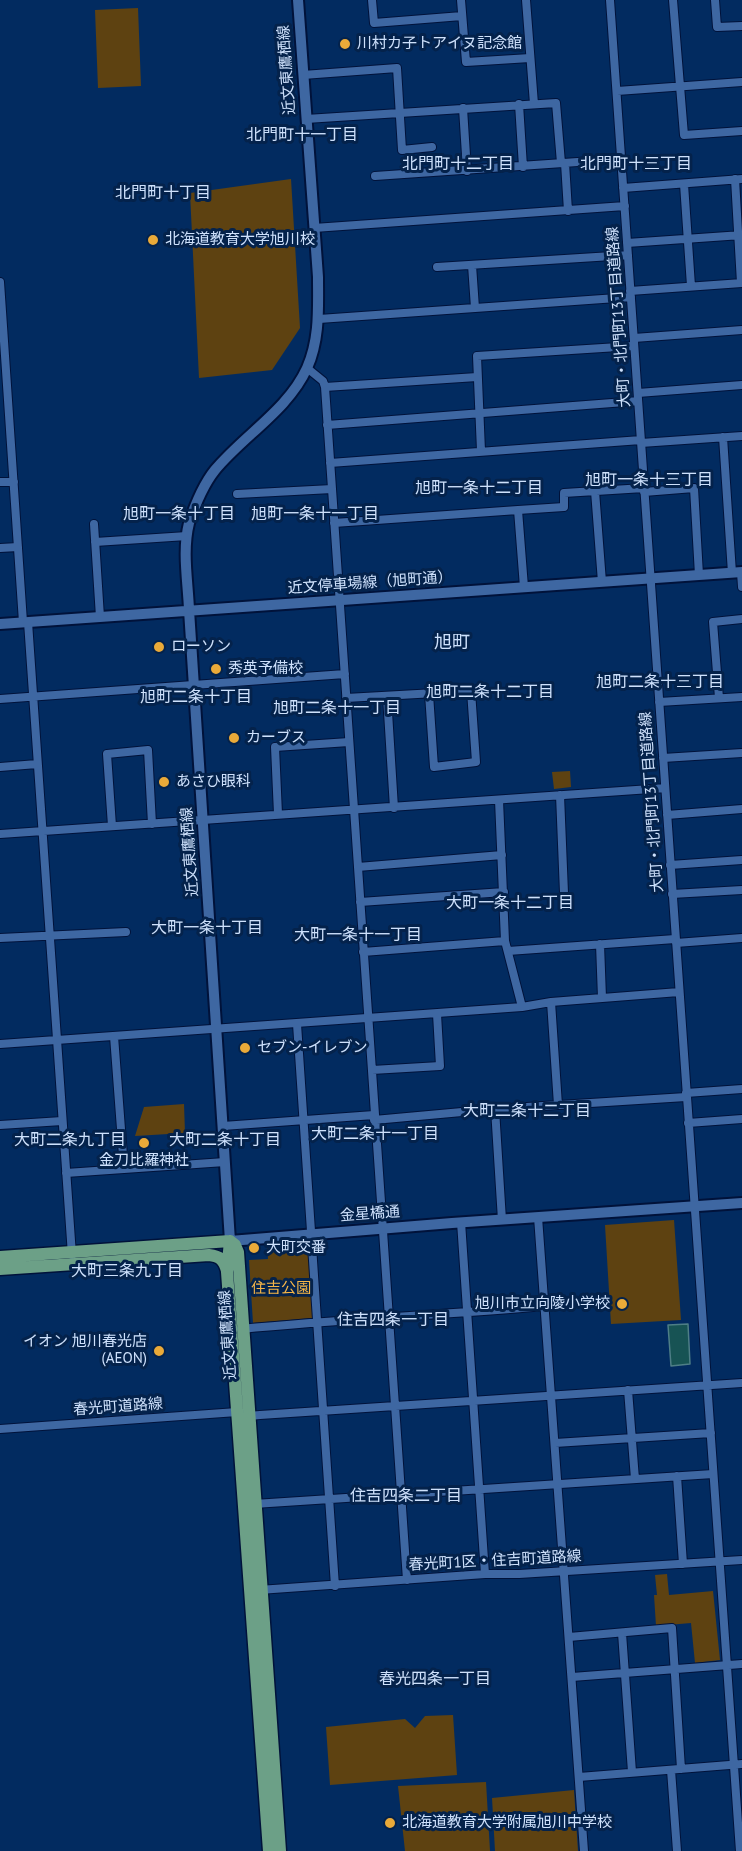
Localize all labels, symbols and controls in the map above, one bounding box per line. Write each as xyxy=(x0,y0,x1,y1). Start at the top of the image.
street label: 近文東鷹栖線 xyxy=(275,24,299,116)
place label: 川村カ子トアイヌ記念館 xyxy=(357,35,522,53)
marker: 川村カ子トアイヌ記念館 xyxy=(338,37,352,51)
district label: 北門町十一丁目 xyxy=(246,125,358,145)
district label: 北門町十二丁目 xyxy=(402,154,514,174)
district label: 北門町十三丁目 xyxy=(580,154,692,174)
district label: 北門町十丁目 xyxy=(115,183,211,203)
street label: 大町・北門町13丁目道路線 xyxy=(604,226,634,408)
place label: 北海道教育大学旭川校 xyxy=(165,231,315,249)
marker: 北海道教育大学旭川校 xyxy=(146,233,160,247)
district label: 旭町一条十三丁目 xyxy=(585,470,713,490)
district label: 旭町一条十二丁目 xyxy=(415,478,543,498)
district label: 旭町一条十丁目 xyxy=(123,504,235,524)
district label: 旭町一条十一丁目 xyxy=(251,504,379,524)
street label: 近文停車場線（旭町通） xyxy=(287,568,453,598)
district label: 旭町 xyxy=(434,632,470,654)
place label: ローソン xyxy=(171,638,231,656)
marker: ローソン xyxy=(152,640,166,654)
place label: 秀英予備校 xyxy=(228,660,303,678)
marker: 秀英予備校 xyxy=(209,662,223,676)
district label: 旭町二条十三丁目 xyxy=(596,672,724,692)
district label: 旭町二条十二丁目 xyxy=(426,682,554,702)
district label: 旭町二条十丁目 xyxy=(140,687,252,707)
district label: 旭町二条十一丁目 xyxy=(273,698,401,718)
street label: 大町・北門町13丁目道路線 xyxy=(637,711,667,893)
place label: カーブス xyxy=(246,729,306,747)
marker: カーブス xyxy=(227,731,241,745)
place label: あさひ眼科 xyxy=(176,773,251,791)
marker: あさひ眼科 xyxy=(157,775,171,789)
street label: 近文東鷹栖線 xyxy=(178,806,202,898)
district label: 大町一条十二丁目 xyxy=(446,893,574,913)
district label: 大町一条十丁目 xyxy=(151,918,263,938)
district label: 大町一条十一丁目 xyxy=(294,925,422,945)
place label: セブン-イレブン xyxy=(257,1039,367,1057)
marker: セブン-イレブン xyxy=(238,1041,252,1055)
district label: 大町二条十二丁目 xyxy=(463,1101,591,1121)
district label: 大町二条十一丁目 xyxy=(311,1124,439,1144)
district label: 大町二条九丁目 xyxy=(14,1130,126,1150)
district label: 大町二条十丁目 xyxy=(169,1130,281,1150)
marker: 金刀比羅神社 xyxy=(137,1136,151,1150)
place label: 金刀比羅神社 xyxy=(99,1152,189,1170)
street label: 金星橋通 xyxy=(339,1203,401,1225)
place label: 大町交番 xyxy=(266,1239,326,1257)
marker: 大町交番 xyxy=(247,1241,261,1255)
district label: 大町三条九丁目 xyxy=(71,1261,183,1281)
park label: 住吉公園 xyxy=(251,1280,311,1298)
street label: 近文東鷹栖線 xyxy=(216,1289,240,1381)
place label: 旭川市立向陵小学校 xyxy=(475,1295,610,1313)
marker: 旭川市立向陵小学校 xyxy=(615,1297,629,1311)
district label: 住吉四条一丁目 xyxy=(337,1310,449,1330)
place label: イオン 旭川春光店 (AEON) xyxy=(23,1333,147,1368)
marker: イオン 旭川春光店 (AEON) xyxy=(152,1344,166,1358)
street label: 春光町道路線 xyxy=(72,1395,164,1419)
district label: 住吉四条二丁目 xyxy=(350,1486,462,1506)
street label: 春光町1区・住吉町道路線 xyxy=(408,1547,582,1575)
district label: 春光四条一丁目 xyxy=(379,1669,491,1689)
place label: 北海道教育大学附属旭川中学校 xyxy=(402,1814,612,1832)
marker: 北海道教育大学附属旭川中学校 xyxy=(383,1816,397,1830)

